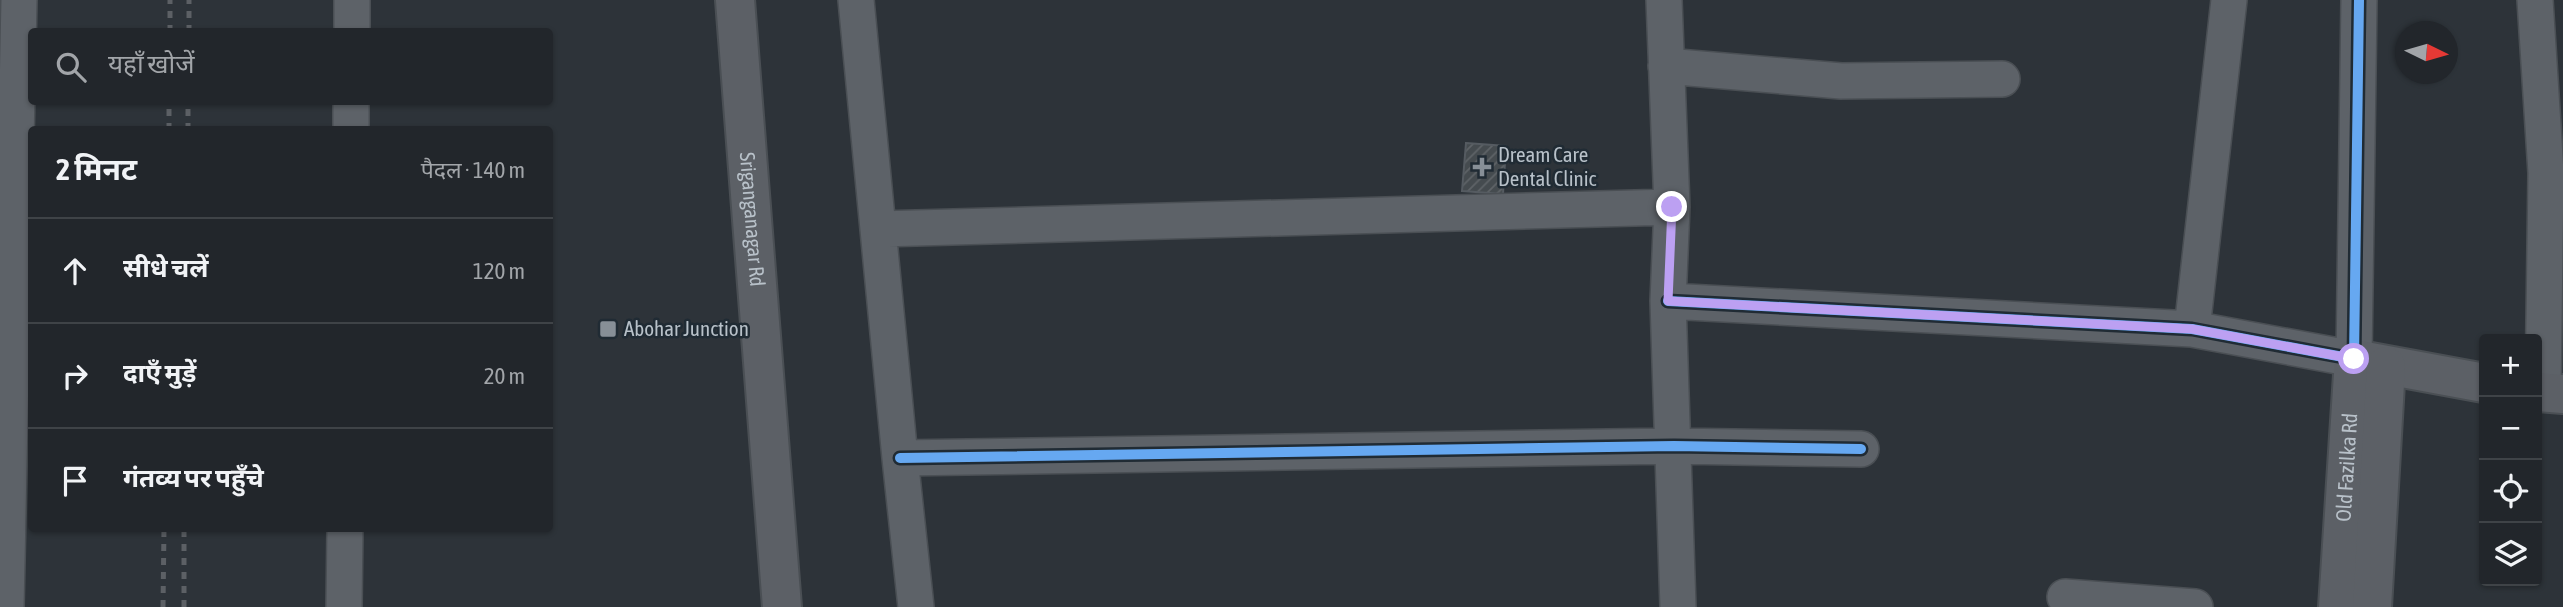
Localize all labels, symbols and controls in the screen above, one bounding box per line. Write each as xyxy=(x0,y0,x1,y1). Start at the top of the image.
north arrow xyxy=(2395,21,2458,84)
search box xyxy=(28,28,553,105)
icon: search xyxy=(52,48,90,86)
text: यहाँ खोजें xyxy=(108,49,194,79)
place label: Dream Care Dental Clinic xyxy=(1498,142,1597,190)
street label: Sriganganagar Rd xyxy=(736,151,770,287)
text: 2 मिनट xyxy=(56,152,137,186)
text: पैदल · 140 m xyxy=(421,157,525,183)
marker: Dream Care Dental Clinic xyxy=(1472,157,1492,177)
route end xyxy=(1656,191,1687,222)
icon: ahead xyxy=(56,252,94,290)
text: सीधे चलें xyxy=(123,253,209,283)
text: 120 m xyxy=(473,258,525,284)
place label: Abohar Junction xyxy=(624,316,749,340)
marker: Abohar Junction xyxy=(598,319,618,339)
map controls xyxy=(2479,334,2542,586)
button: + xyxy=(2479,334,2542,397)
route start xyxy=(2338,343,2369,374)
icon: right xyxy=(56,357,94,395)
text: दाएँ मुड़ें xyxy=(123,358,196,388)
text: 20 m xyxy=(484,363,525,389)
button: − xyxy=(2479,397,2542,460)
street label: Old Fazilka Rd xyxy=(2331,412,2361,522)
button: locate xyxy=(2479,460,2542,523)
icon: arrive xyxy=(56,462,94,500)
text: गंतव्य पर पहुँचे xyxy=(123,463,264,493)
button: layers xyxy=(2479,523,2542,586)

